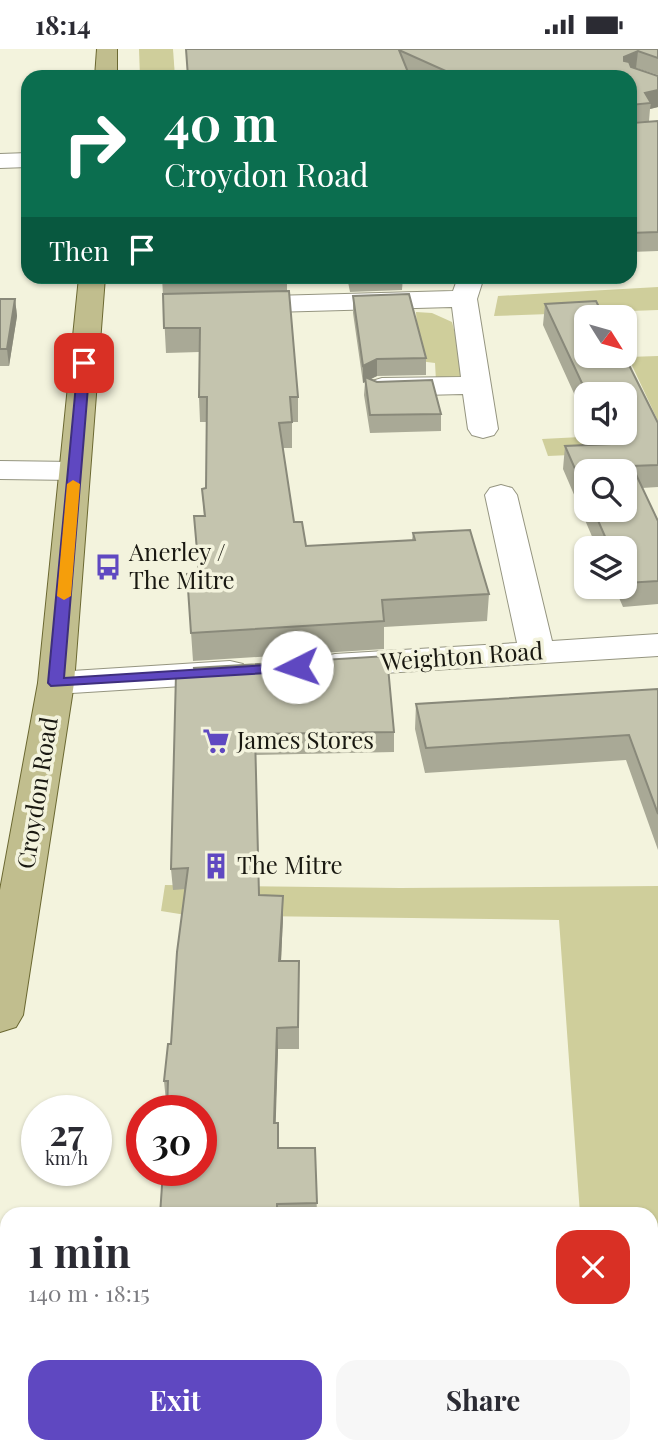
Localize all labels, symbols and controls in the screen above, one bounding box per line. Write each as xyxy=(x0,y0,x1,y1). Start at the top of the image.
text: 18:14 xyxy=(35,7,91,42)
text: 40 m xyxy=(164,89,277,154)
icon: right xyxy=(49,98,140,189)
text: Croydon Road xyxy=(164,152,369,195)
icon: arrive xyxy=(123,231,161,269)
text: Then xyxy=(49,233,109,268)
north arrow xyxy=(574,305,637,367)
map controls xyxy=(574,305,637,599)
pin xyxy=(54,333,114,393)
icon: arrive xyxy=(65,344,103,382)
button: sound xyxy=(574,382,637,445)
button: search xyxy=(574,459,637,522)
place label: Anerley / The Mitre xyxy=(128,535,235,595)
button: layers xyxy=(574,536,637,599)
bus stop icon: Anerley / The Mitre xyxy=(93,552,123,582)
position arrow xyxy=(260,630,334,704)
street label: Weighton Road xyxy=(379,633,544,677)
street label: Croydon Road xyxy=(8,714,64,871)
place label: James Stores xyxy=(236,723,374,755)
supermarket icon: James Stores xyxy=(201,726,231,756)
place label: The Mitre xyxy=(237,848,343,880)
building icon: The Mitre xyxy=(201,851,231,881)
speed limit sign: 30 xyxy=(126,1095,217,1186)
text: 27 xyxy=(49,1108,84,1155)
text: km/h xyxy=(45,1146,88,1170)
text: 1 min xyxy=(28,1223,131,1279)
button: close xyxy=(556,1230,630,1304)
text: 140 m · 18:15 xyxy=(28,1277,150,1308)
button: Exit xyxy=(28,1360,322,1440)
button: Share xyxy=(336,1360,630,1440)

